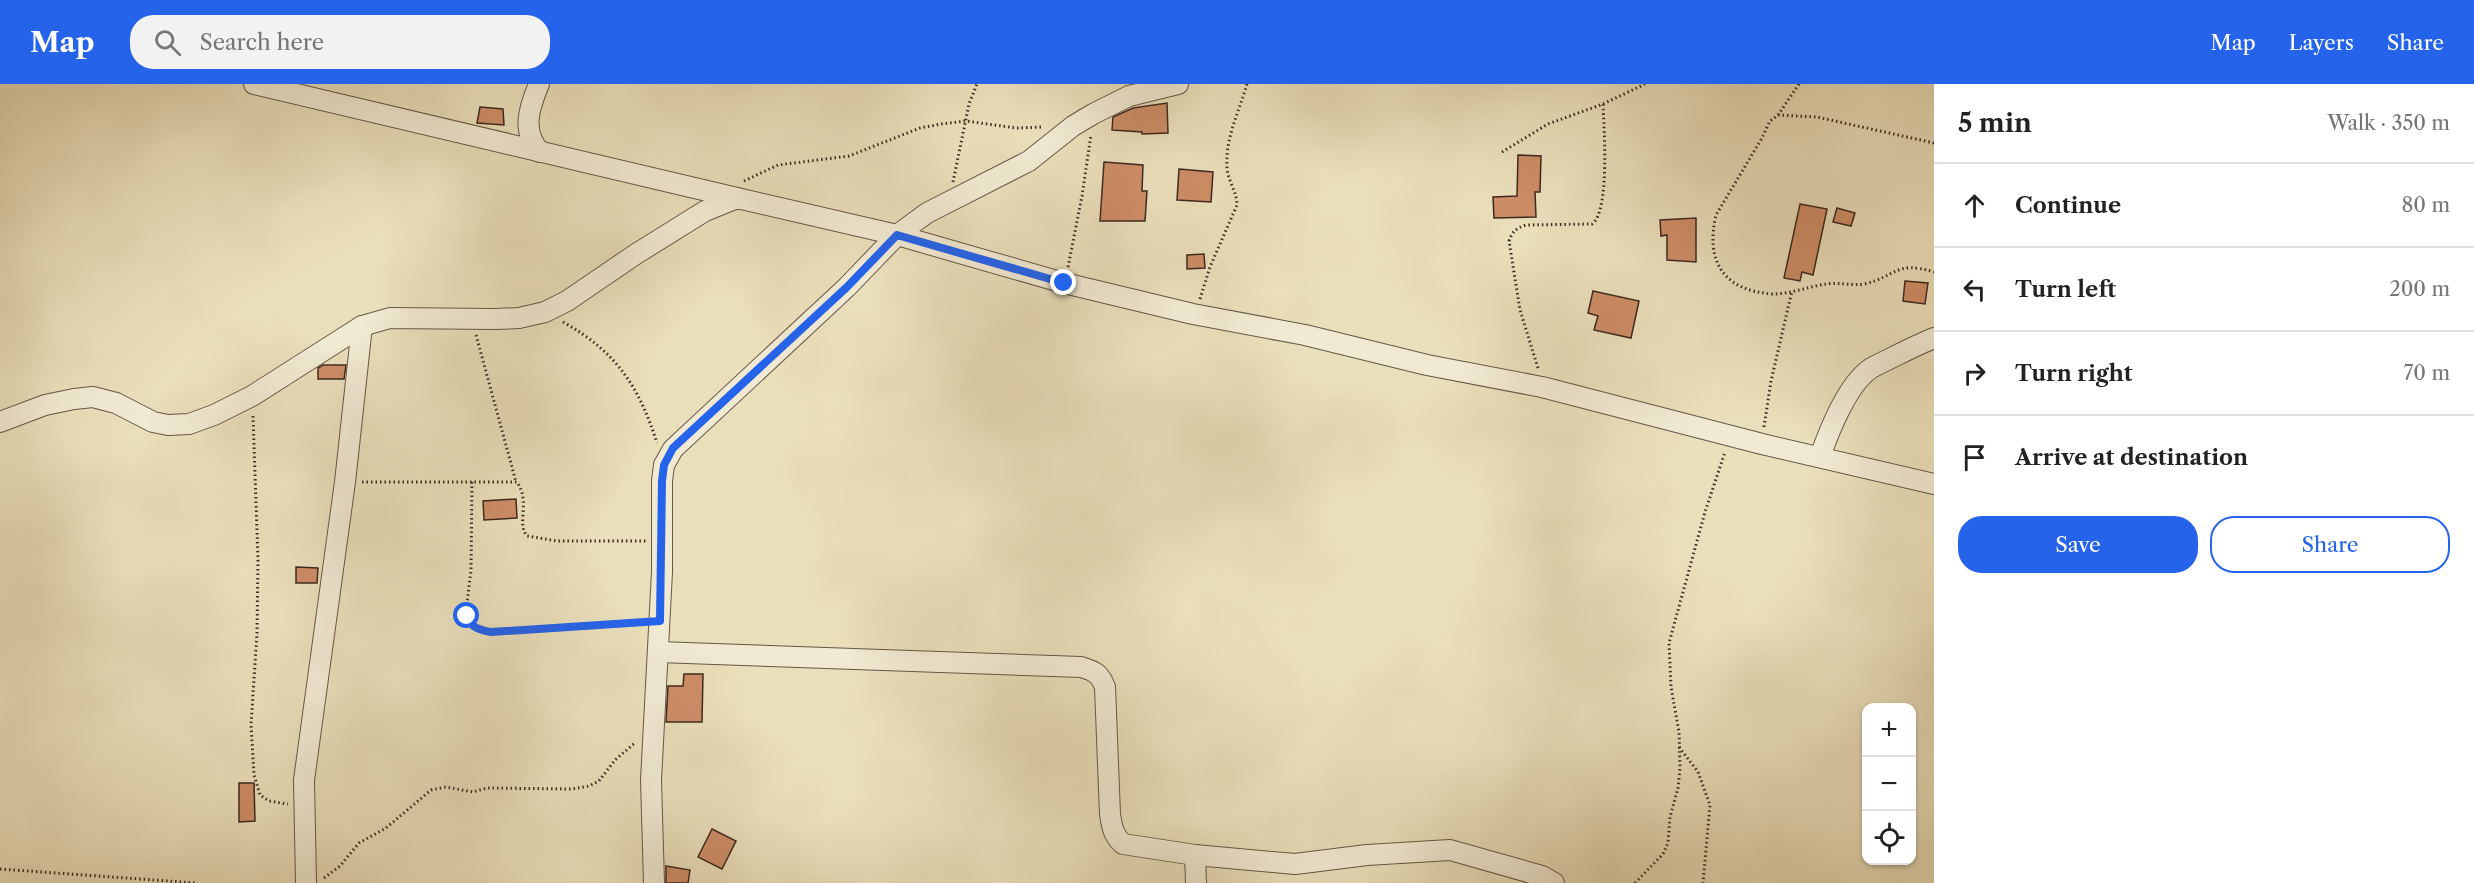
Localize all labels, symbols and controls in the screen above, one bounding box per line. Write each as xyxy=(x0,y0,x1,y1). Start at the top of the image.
search box xyxy=(130,15,550,69)
text: Map xyxy=(30,25,94,59)
icon: search xyxy=(151,26,184,59)
text: Search here xyxy=(199,29,324,56)
text: Map xyxy=(2211,30,2256,55)
text: Layers xyxy=(2289,30,2354,55)
text: Share xyxy=(2387,30,2444,55)
text: 5 min xyxy=(1958,107,2032,139)
text: Walk · 350 m xyxy=(2327,111,2450,135)
icon: ahead xyxy=(1958,189,1991,222)
text: Continue xyxy=(2015,192,2121,219)
text: 80 m xyxy=(2402,193,2450,217)
route end xyxy=(1050,269,1076,295)
icon: left xyxy=(1958,273,1991,306)
text: Turn left xyxy=(2015,276,2116,303)
text: 200 m xyxy=(2389,277,2450,301)
icon: right xyxy=(1958,357,1991,390)
text: Turn right xyxy=(2015,360,2133,387)
text: 70 m xyxy=(2404,361,2450,385)
icon: arrive xyxy=(1958,441,1991,474)
text: Arrive at destination xyxy=(2015,444,2248,471)
button: Save xyxy=(1958,516,2198,573)
button: Share xyxy=(2210,516,2450,573)
route start xyxy=(453,602,479,628)
map controls xyxy=(1862,703,1916,865)
button: + xyxy=(1862,703,1916,757)
button: − xyxy=(1862,757,1916,811)
button: locate xyxy=(1862,811,1916,865)

